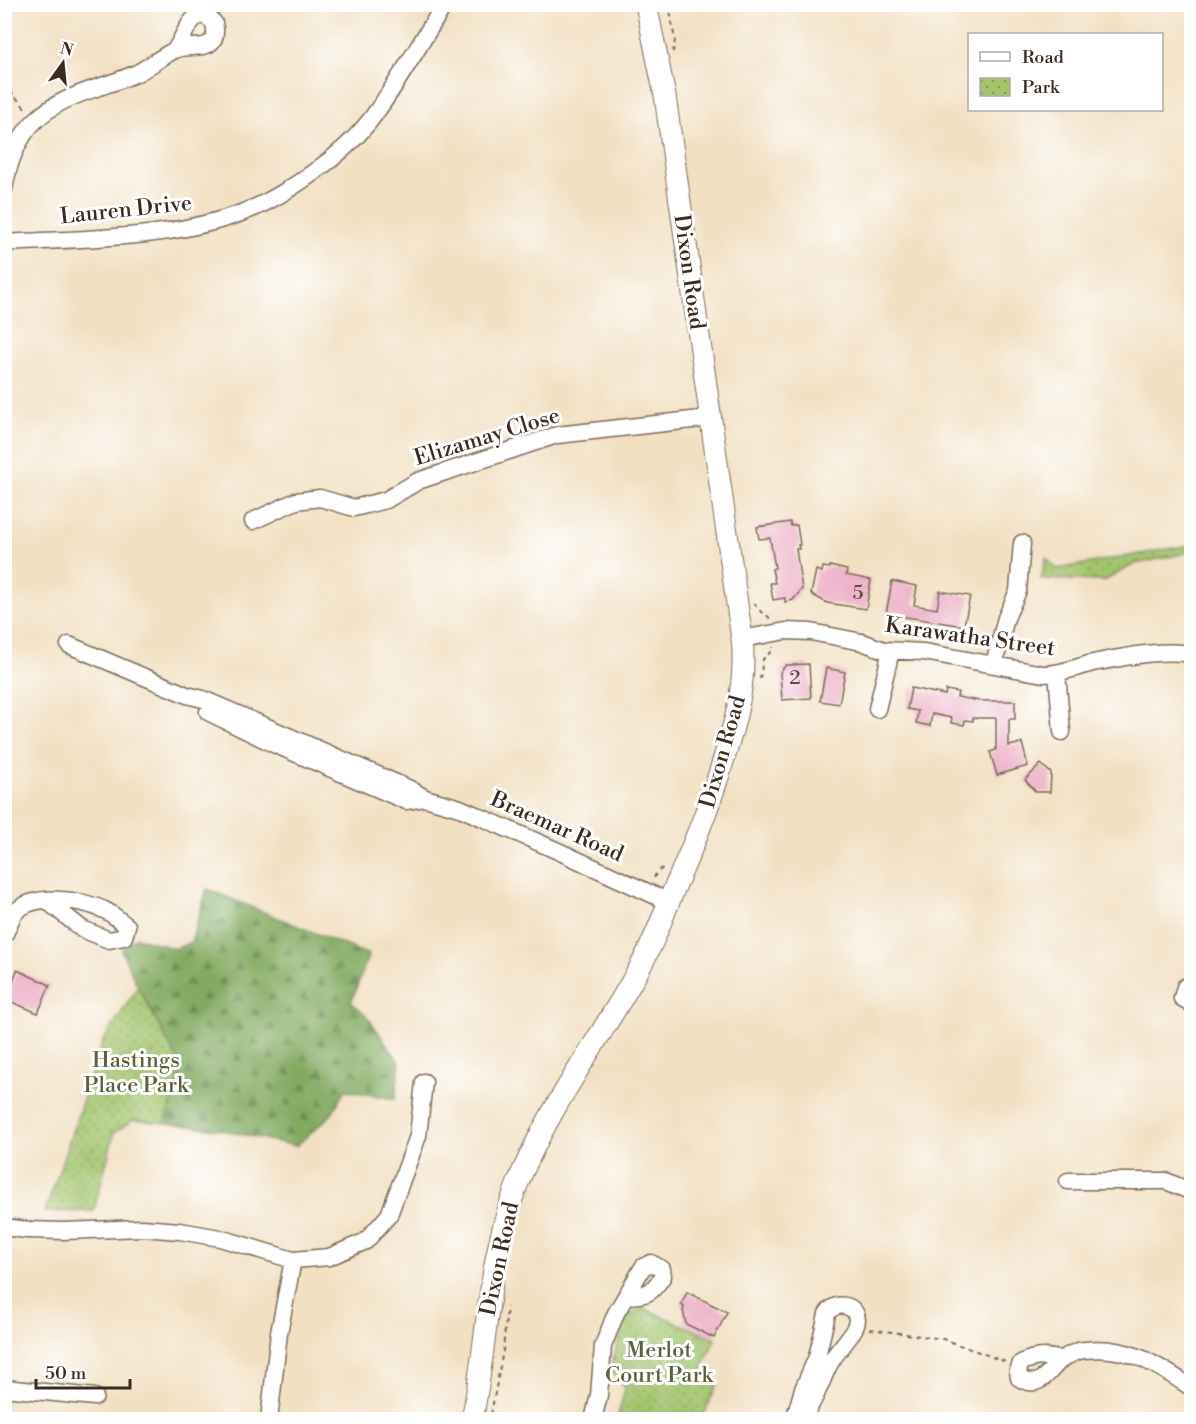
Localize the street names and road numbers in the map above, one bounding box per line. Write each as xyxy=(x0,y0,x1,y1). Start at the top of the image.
street label: Lauren Drive xyxy=(59,190,193,230)
street label: Dixon Road xyxy=(668,213,711,332)
street label: Elizamay Close xyxy=(411,402,563,472)
street label: Karawatha Street xyxy=(883,612,1057,662)
street label: Dixon Road xyxy=(694,692,752,811)
street label: Braemar Road xyxy=(485,785,628,869)
street label: Dixon Road xyxy=(475,1199,525,1319)

